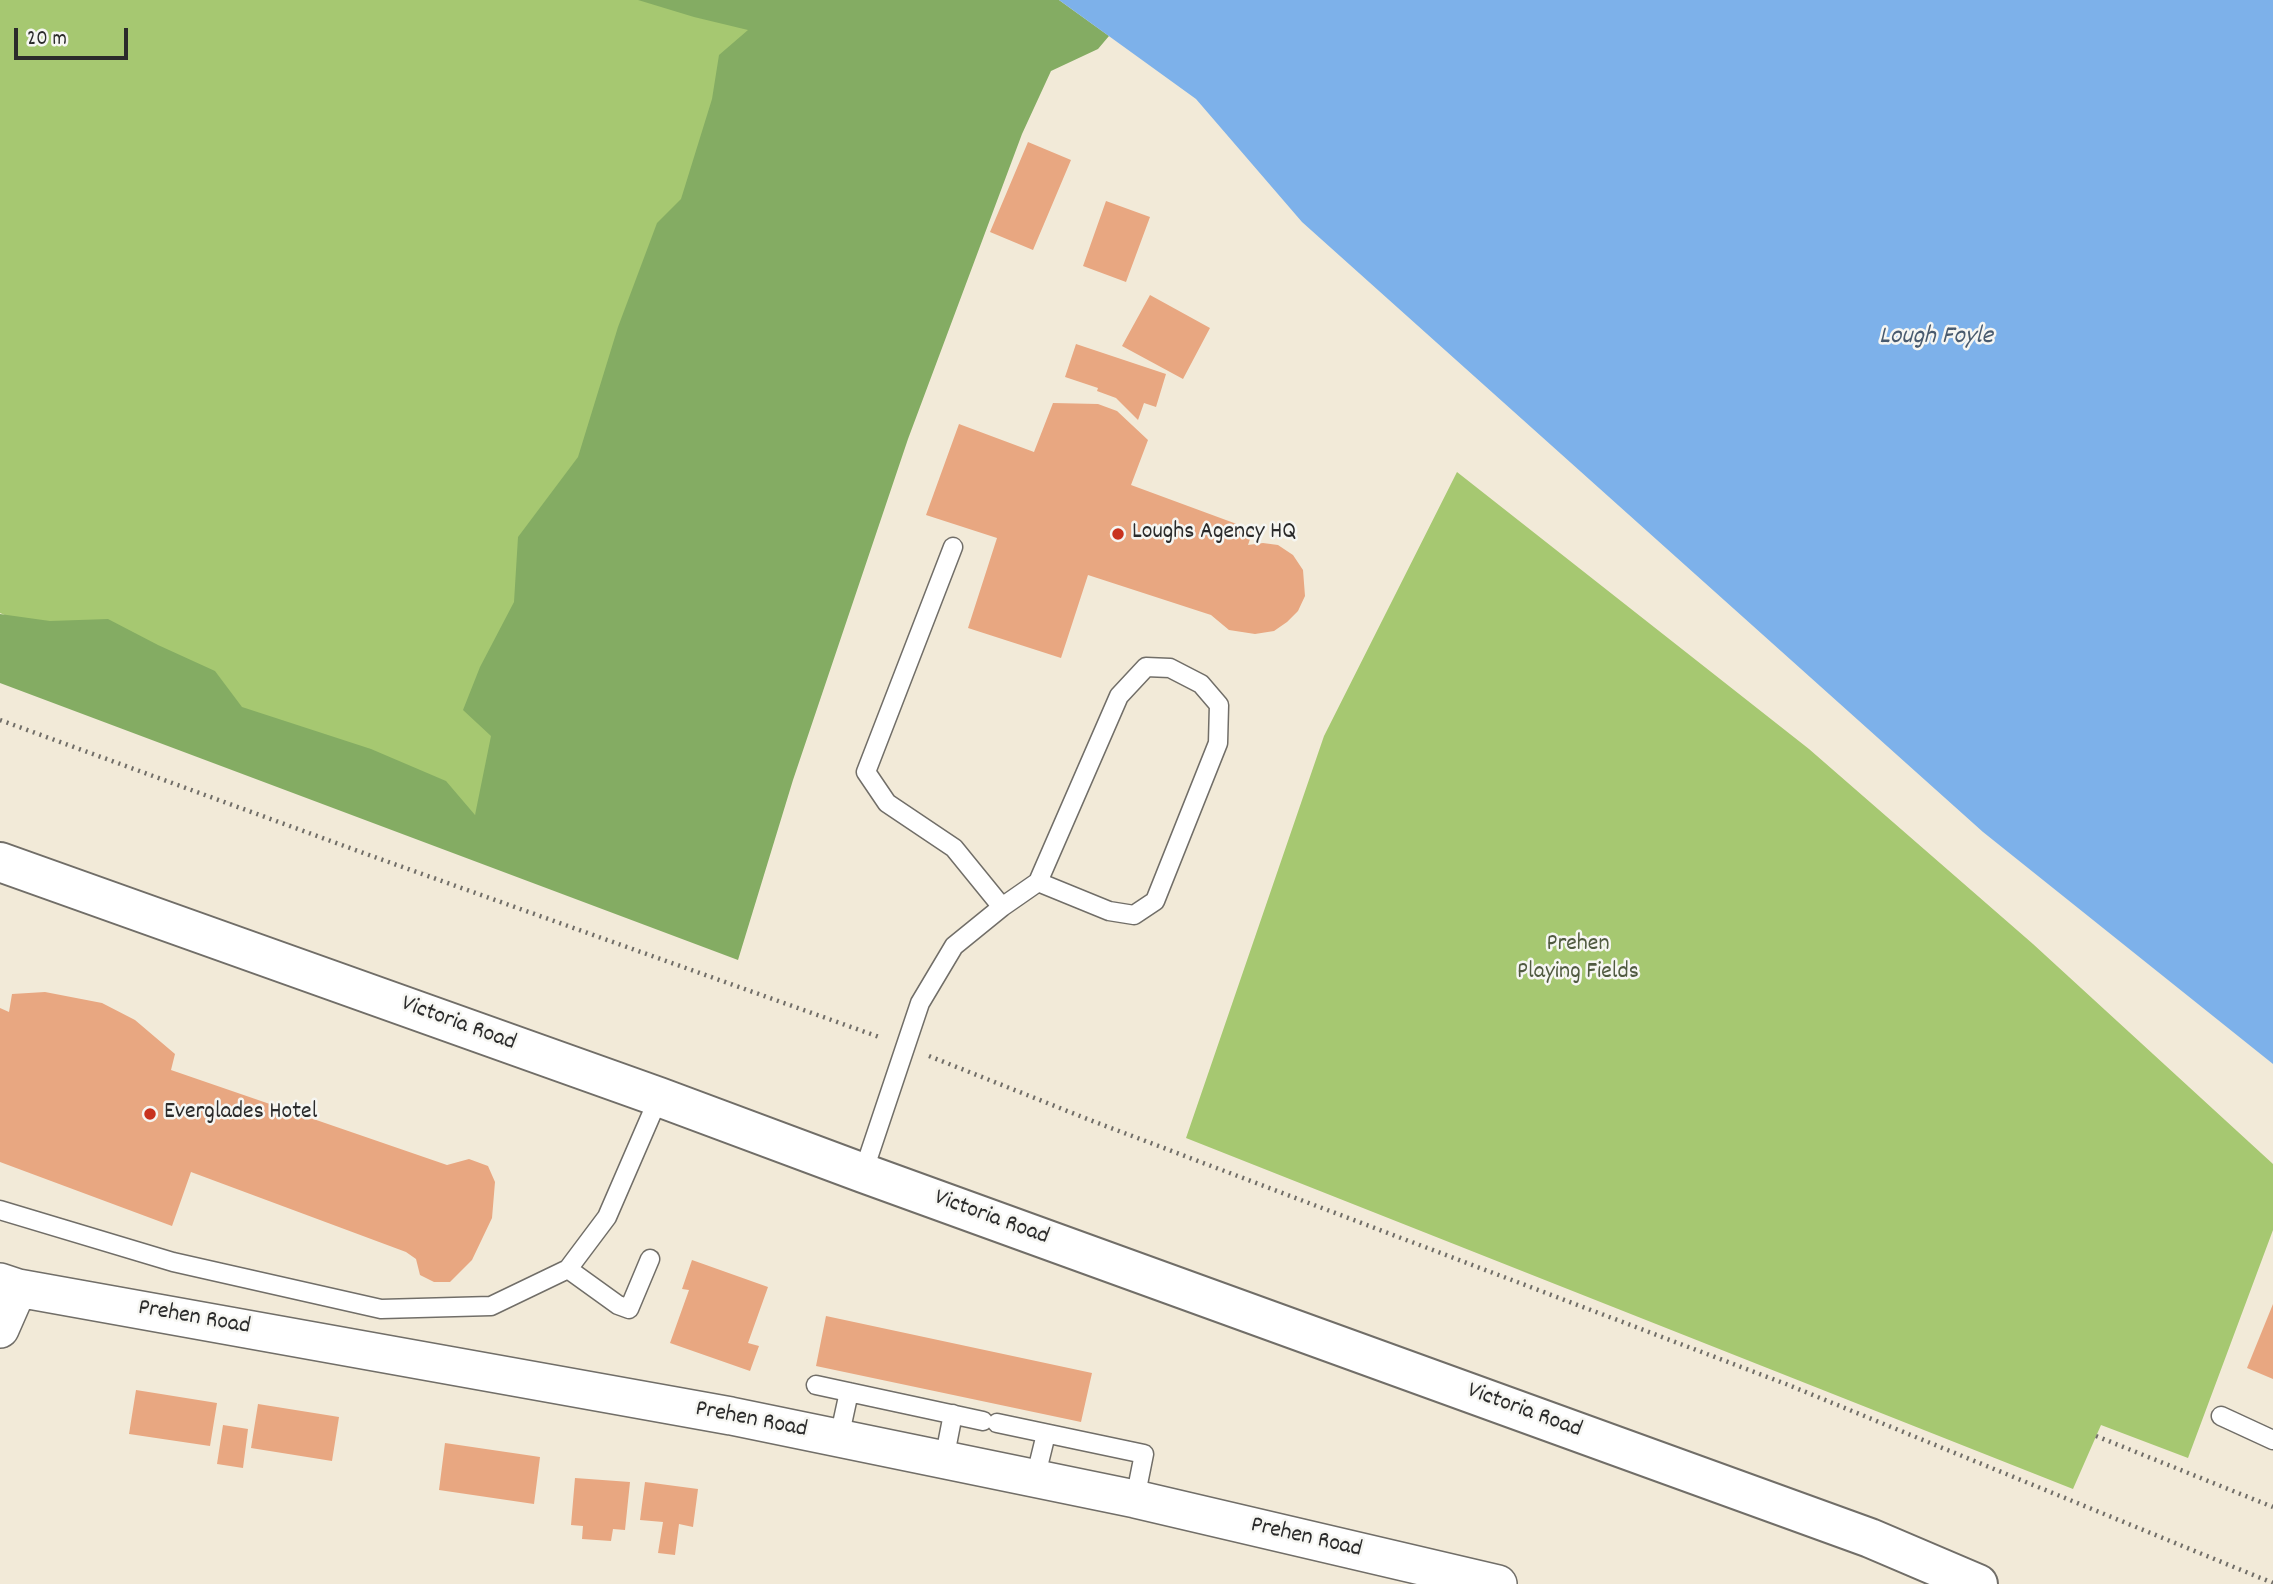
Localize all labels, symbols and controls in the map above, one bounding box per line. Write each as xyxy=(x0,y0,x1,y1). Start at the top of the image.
scale bar xyxy=(18,14,131,58)
text: 20 m xyxy=(27,25,67,55)
water label: Lough Foyle xyxy=(1879,322,1993,354)
place label: Loughs Agency HQ xyxy=(1132,520,1296,548)
marker: Loughs Agency HQ xyxy=(1110,526,1126,542)
park label: Prehen Playing Fields xyxy=(1517,932,1639,988)
street label: Victoria Road xyxy=(397,991,519,1059)
place label: Everglades Hotel xyxy=(164,1100,317,1128)
marker: Everglades Hotel xyxy=(142,1106,158,1122)
street label: Victoria Road xyxy=(930,1185,1052,1253)
street label: Prehen Road xyxy=(136,1295,252,1343)
street label: Victoria Road xyxy=(1463,1378,1585,1446)
street label: Prehen Road xyxy=(693,1396,809,1446)
street label: Prehen Road xyxy=(1248,1512,1364,1566)

